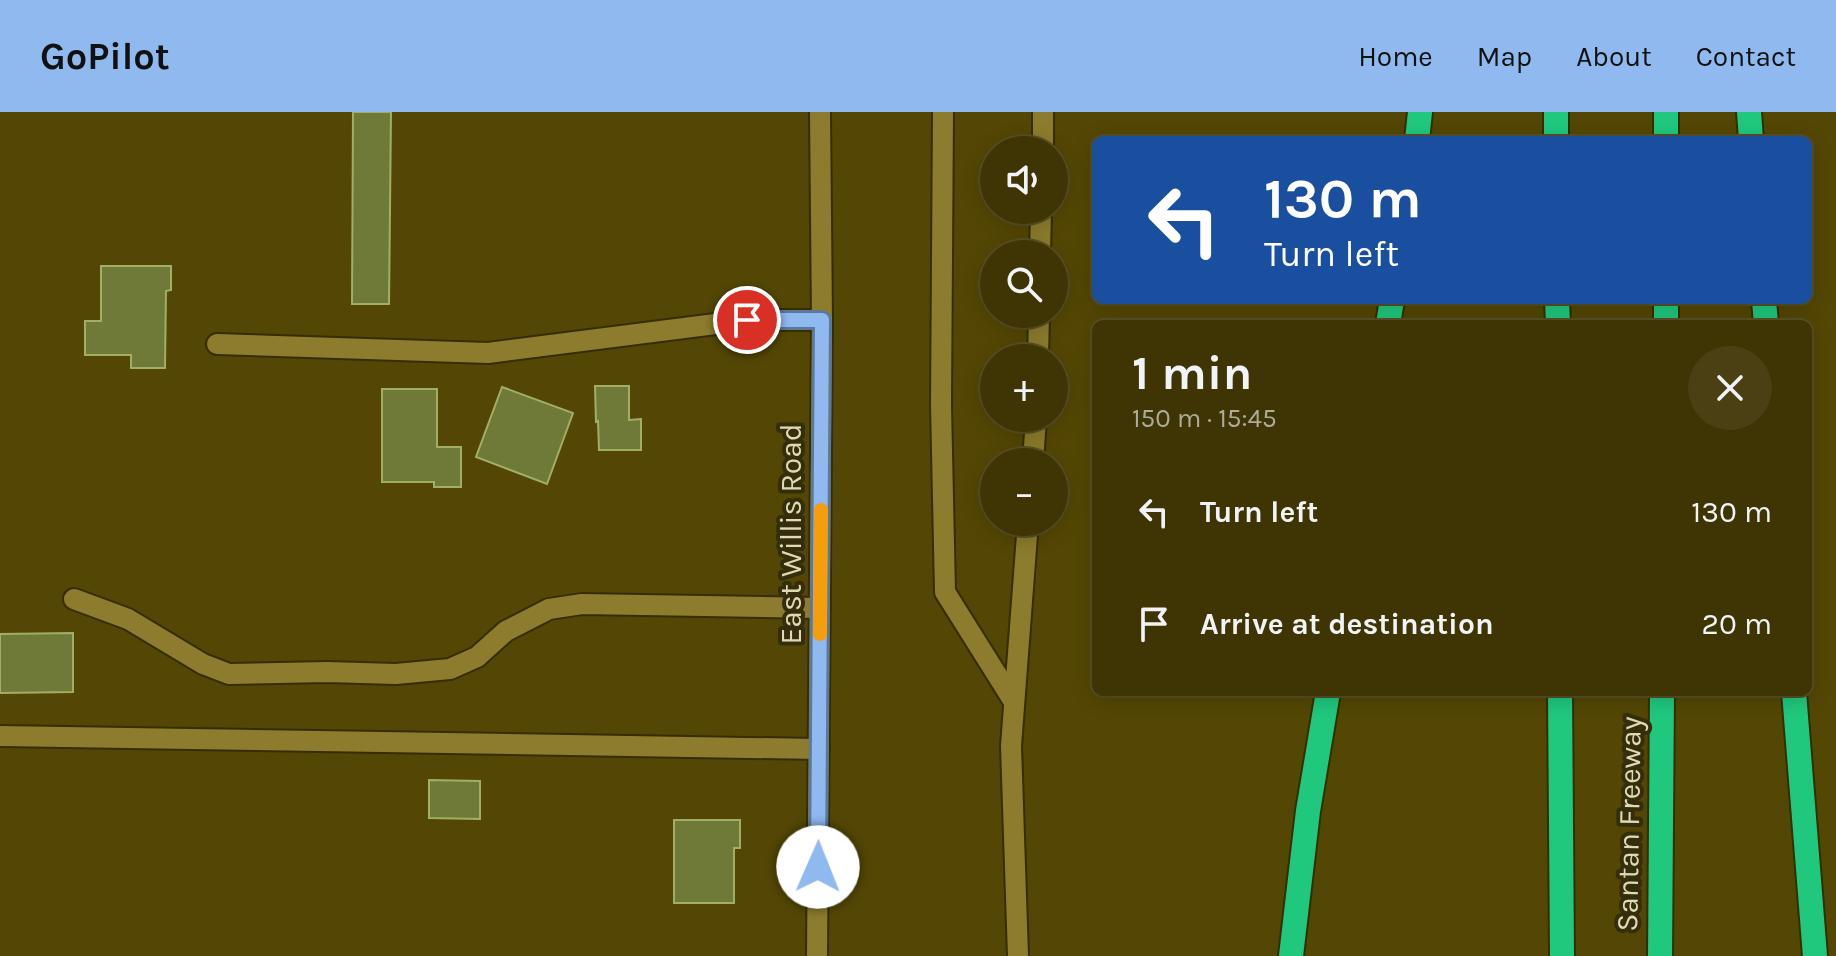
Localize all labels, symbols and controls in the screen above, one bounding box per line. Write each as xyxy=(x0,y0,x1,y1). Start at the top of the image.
text: GoPilot xyxy=(40,34,170,79)
text: Home xyxy=(1358,40,1433,73)
text: Map xyxy=(1477,40,1532,73)
text: About xyxy=(1576,40,1652,73)
text: Contact xyxy=(1696,40,1796,73)
map controls xyxy=(980,136,1068,536)
button: sound xyxy=(980,136,1068,224)
text: 130 m xyxy=(1264,166,1422,231)
icon: left xyxy=(1132,168,1236,272)
text: Turn left xyxy=(1264,233,1399,275)
button: search xyxy=(980,240,1068,328)
pin xyxy=(713,286,781,354)
icon: arrive xyxy=(725,298,769,342)
button: + xyxy=(980,344,1068,432)
text: 1 min xyxy=(1132,345,1252,401)
button: close xyxy=(1688,346,1772,430)
text: 150 m · 15:45 xyxy=(1132,403,1277,434)
street label: East Willis Road xyxy=(773,424,809,645)
button: − xyxy=(980,448,1068,536)
icon: left xyxy=(1132,490,1176,534)
text: Turn left xyxy=(1200,494,1318,530)
text: 130 m xyxy=(1691,494,1772,530)
icon: arrive xyxy=(1132,602,1176,646)
text: Arrive at destination xyxy=(1200,606,1494,642)
text: 20 m xyxy=(1702,606,1772,642)
street label: Santan Freeway xyxy=(1609,716,1649,932)
position arrow xyxy=(776,825,860,909)

